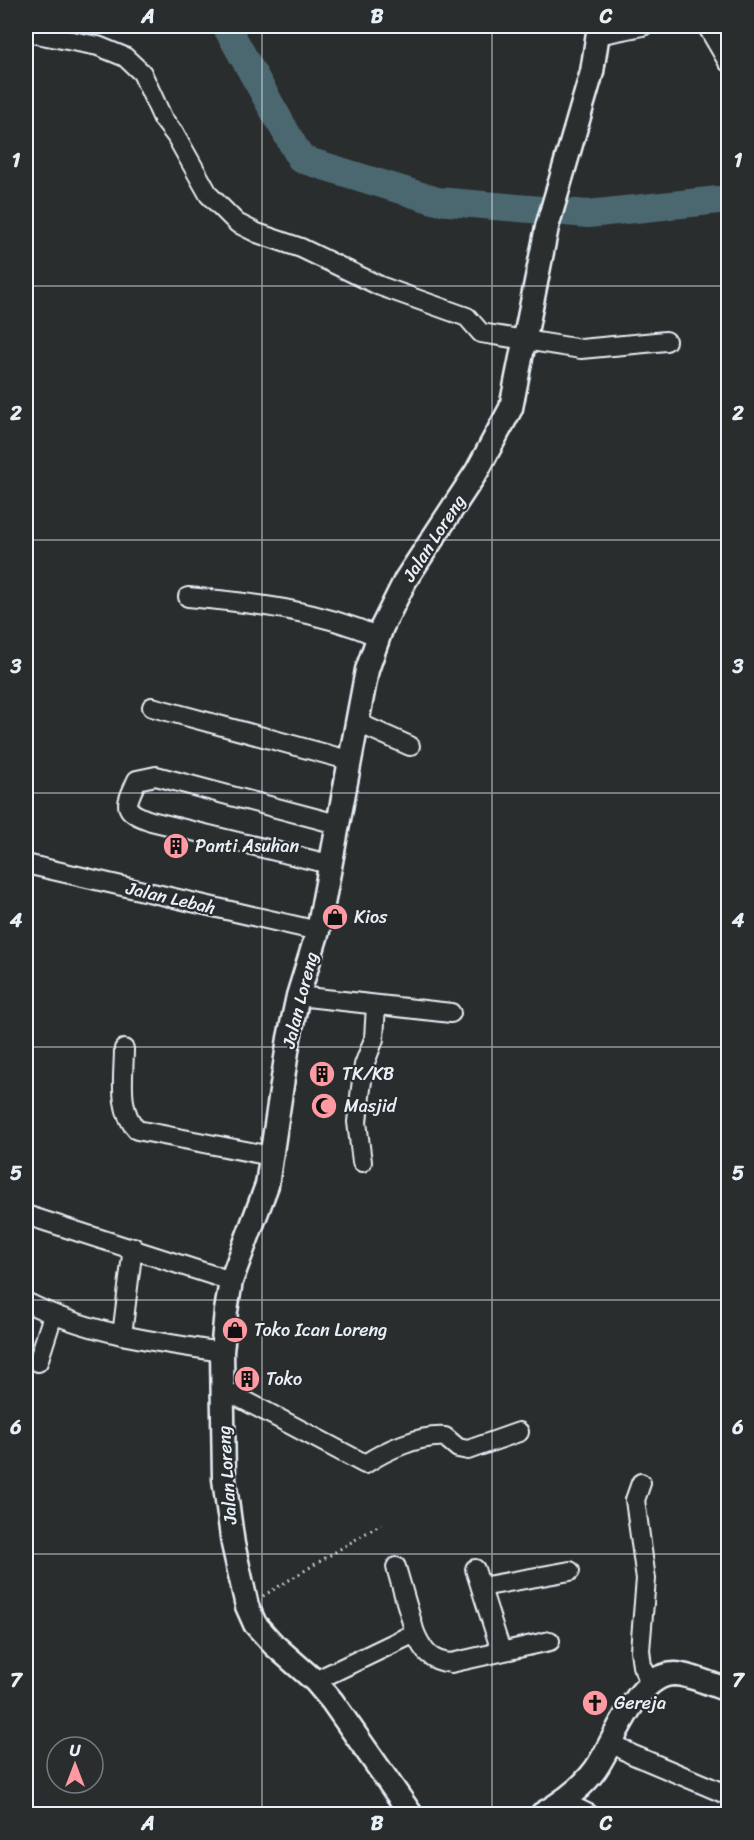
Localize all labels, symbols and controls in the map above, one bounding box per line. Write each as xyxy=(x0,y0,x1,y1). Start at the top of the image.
text: A xyxy=(140,0,155,34)
text: B xyxy=(371,0,384,34)
text: C xyxy=(599,0,613,34)
text: 1 xyxy=(12,143,21,178)
text: 1 xyxy=(734,143,743,178)
text: 2 xyxy=(9,396,22,431)
text: 2 xyxy=(731,396,744,431)
street label: Jalan Loreng xyxy=(393,488,474,589)
text: 3 xyxy=(10,649,22,684)
text: 3 xyxy=(732,649,744,684)
place label: Panti Asuhan xyxy=(195,830,299,862)
building icon: Panti Asuhan xyxy=(161,831,191,861)
street label: Jalan Lebah xyxy=(122,872,219,924)
place label: Kios xyxy=(354,901,388,933)
shop icon: Kios xyxy=(320,902,350,932)
text: 4 xyxy=(9,903,23,938)
text: 4 xyxy=(731,903,745,938)
street label: Jalan Loreng xyxy=(272,948,327,1053)
place label: TK/KB xyxy=(342,1058,394,1090)
building icon: TK/KB xyxy=(307,1059,337,1089)
place label: Masjid xyxy=(344,1090,398,1122)
mosque icon: Masjid xyxy=(309,1091,339,1121)
text: 5 xyxy=(10,1156,22,1191)
text: 5 xyxy=(732,1156,744,1191)
place label: Toko Ican Loreng xyxy=(254,1314,387,1346)
shop icon: Toko Ican Loreng xyxy=(220,1315,250,1345)
place label: Toko xyxy=(266,1363,302,1395)
building icon: Toko xyxy=(232,1364,262,1394)
text: 6 xyxy=(9,1410,22,1445)
text: 6 xyxy=(731,1410,744,1445)
street label: Jalan Loreng xyxy=(208,1425,246,1526)
text: 7 xyxy=(10,1663,23,1698)
text: 7 xyxy=(732,1663,745,1698)
place label: Gereja xyxy=(614,1687,666,1719)
church icon: Gereja xyxy=(580,1688,610,1718)
north arrow xyxy=(45,1735,105,1795)
text: U xyxy=(70,1736,82,1765)
text: A xyxy=(140,1806,155,1840)
text: B xyxy=(371,1806,384,1840)
text: C xyxy=(599,1806,613,1840)

